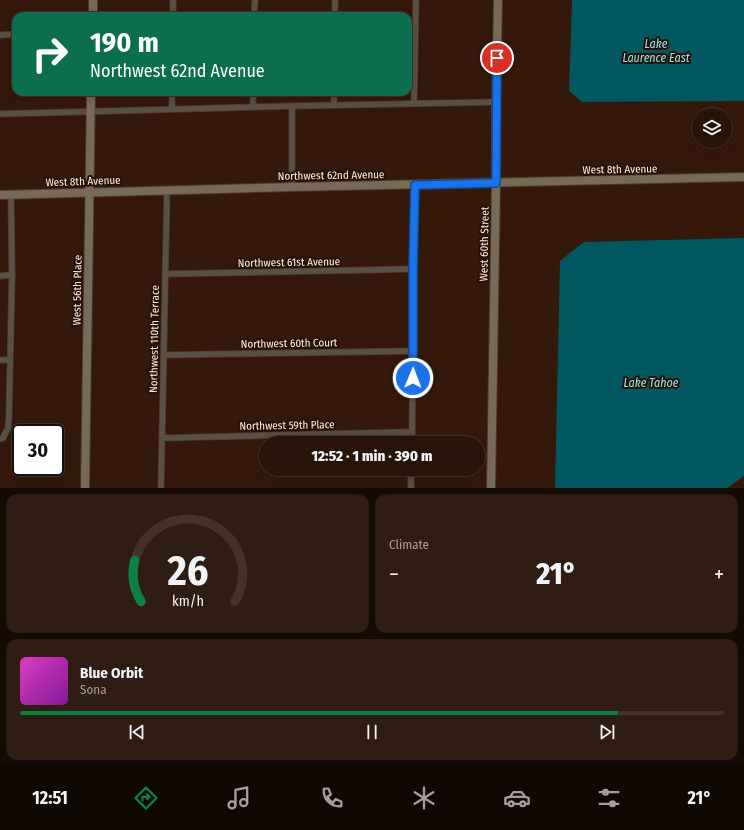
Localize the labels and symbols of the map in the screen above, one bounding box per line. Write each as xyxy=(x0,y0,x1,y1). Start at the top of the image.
water label: Lake Laurence East xyxy=(622,37,690,65)
pin xyxy=(480,41,514,75)
street label: West 8th Avenue xyxy=(582,162,658,177)
street label: Northwest 62nd Avenue xyxy=(278,168,384,183)
street label: West 8th Avenue xyxy=(45,174,121,189)
street label: West 60th Street xyxy=(477,206,492,281)
street label: West 56th Place xyxy=(70,255,85,325)
street label: Northwest 61st Avenue xyxy=(238,255,340,270)
street label: Northwest 110th Terrace xyxy=(147,285,162,393)
street label: Northwest 60th Court xyxy=(241,336,338,351)
position arrow xyxy=(392,357,434,399)
water label: Lake Tahoe xyxy=(624,376,679,390)
street label: Northwest 59th Place xyxy=(239,418,335,433)
speed limit sign: 30 xyxy=(12,424,64,476)

